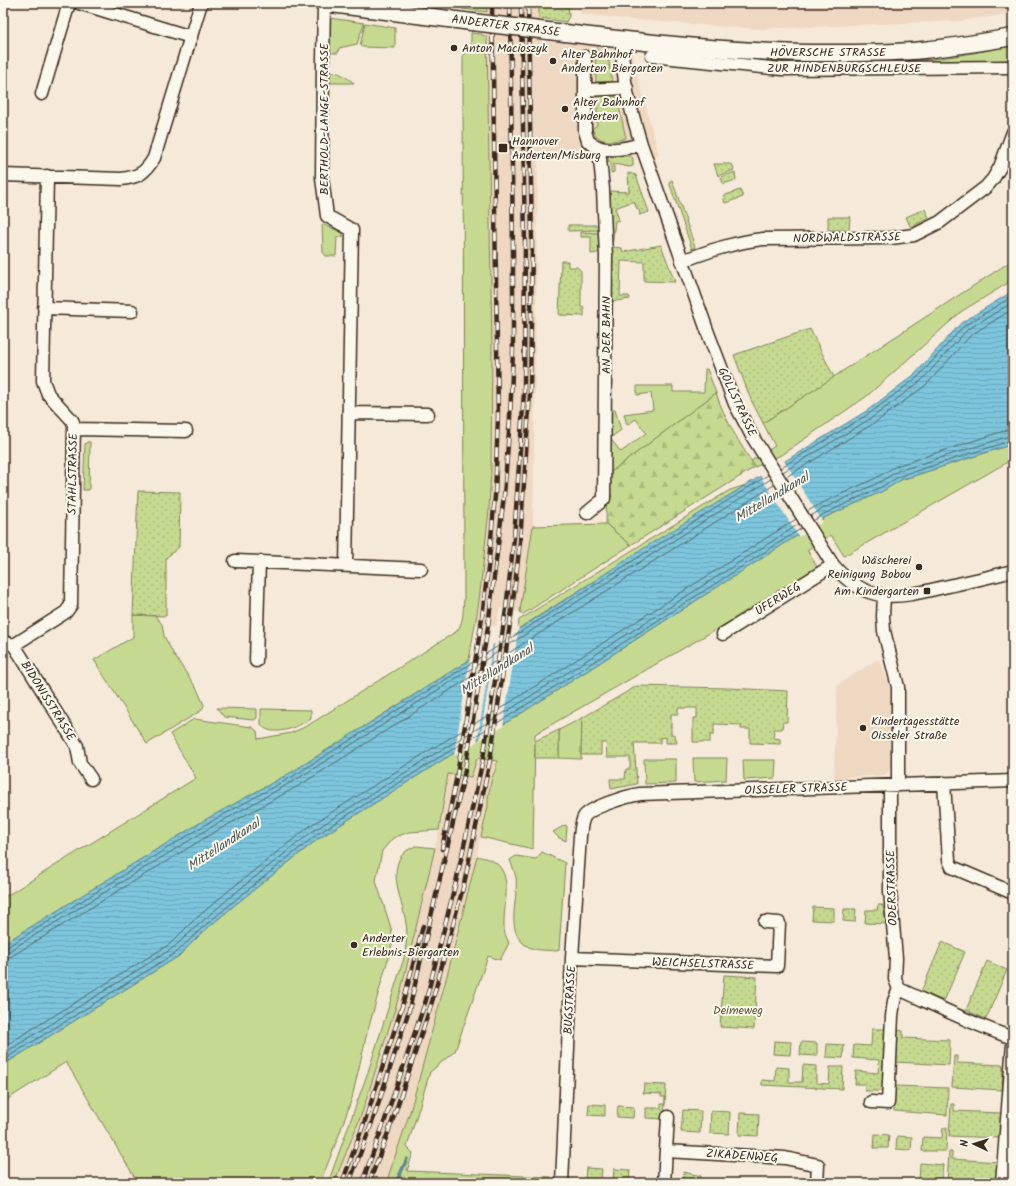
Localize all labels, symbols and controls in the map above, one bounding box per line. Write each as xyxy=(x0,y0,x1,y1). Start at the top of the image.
street label: ANDERTER STRASSE xyxy=(451,10,562,42)
place label: Anton Macioszyk xyxy=(462,39,548,58)
street label: BERTHOLD-LANGE-STRASSE xyxy=(315,42,334,195)
marker: Anton Macioszyk xyxy=(449,43,459,53)
street label: HÖVERSCHE STRASSE xyxy=(770,43,887,62)
place label: Alter Bahnhof Anderten Biergarten xyxy=(561,45,663,78)
marker: Alter Bahnhof Anderten Biergarten xyxy=(548,56,558,66)
street label: ZUR HINDENBURGSCHLEUSE xyxy=(767,59,922,78)
place label: Alter Bahnhof Anderten xyxy=(573,93,646,126)
marker: Alter Bahnhof Anderten xyxy=(560,104,570,114)
place label: Hannover Anderten/Misburg xyxy=(512,132,601,165)
marker: Hannover Anderten/Misburg xyxy=(497,142,509,154)
street label: NORDWALDSTRASSE xyxy=(793,228,902,248)
street label: AN DER BAHN xyxy=(597,296,616,374)
street label: GOLLSTRASSE xyxy=(713,364,762,441)
street label: STAHLSTRASSE xyxy=(63,432,83,515)
water label: Mittellandkanal xyxy=(731,466,816,529)
place label: Wäscherei Reinigung Bobou xyxy=(828,551,912,584)
marker: Wäscherei Reinigung Bobou xyxy=(914,562,924,572)
street label: UFERWEG xyxy=(751,577,805,621)
place label: Am Kindergarten xyxy=(834,582,919,601)
marker: Am Kindergarten xyxy=(922,586,932,596)
water label: Mittellandkanal xyxy=(456,637,540,701)
street label: BIDONISSTRASSE xyxy=(16,657,81,746)
place label: Kindertagesstätte Oisseler Straße xyxy=(871,712,960,745)
marker: Kindertagesstätte Oisseler Straße xyxy=(858,723,868,733)
street label: OISSELER STRASSE xyxy=(744,778,849,800)
water label: Mittellandkanal xyxy=(183,812,267,877)
street label: ODERSTRASSE xyxy=(881,849,903,926)
place label: Anderter Erlebnis-Biergarten xyxy=(362,929,459,962)
marker: Anderter Erlebnis-Biergarten xyxy=(349,940,359,950)
street label: WEICHSELSTRASSE xyxy=(652,953,755,975)
street label: BUGSTRASSE xyxy=(559,964,581,1035)
park label: Deimeweg xyxy=(713,1001,763,1020)
north arrow xyxy=(954,1124,994,1164)
text: N xyxy=(956,1139,974,1147)
street label: ZIKADENWEG xyxy=(705,1144,779,1168)

